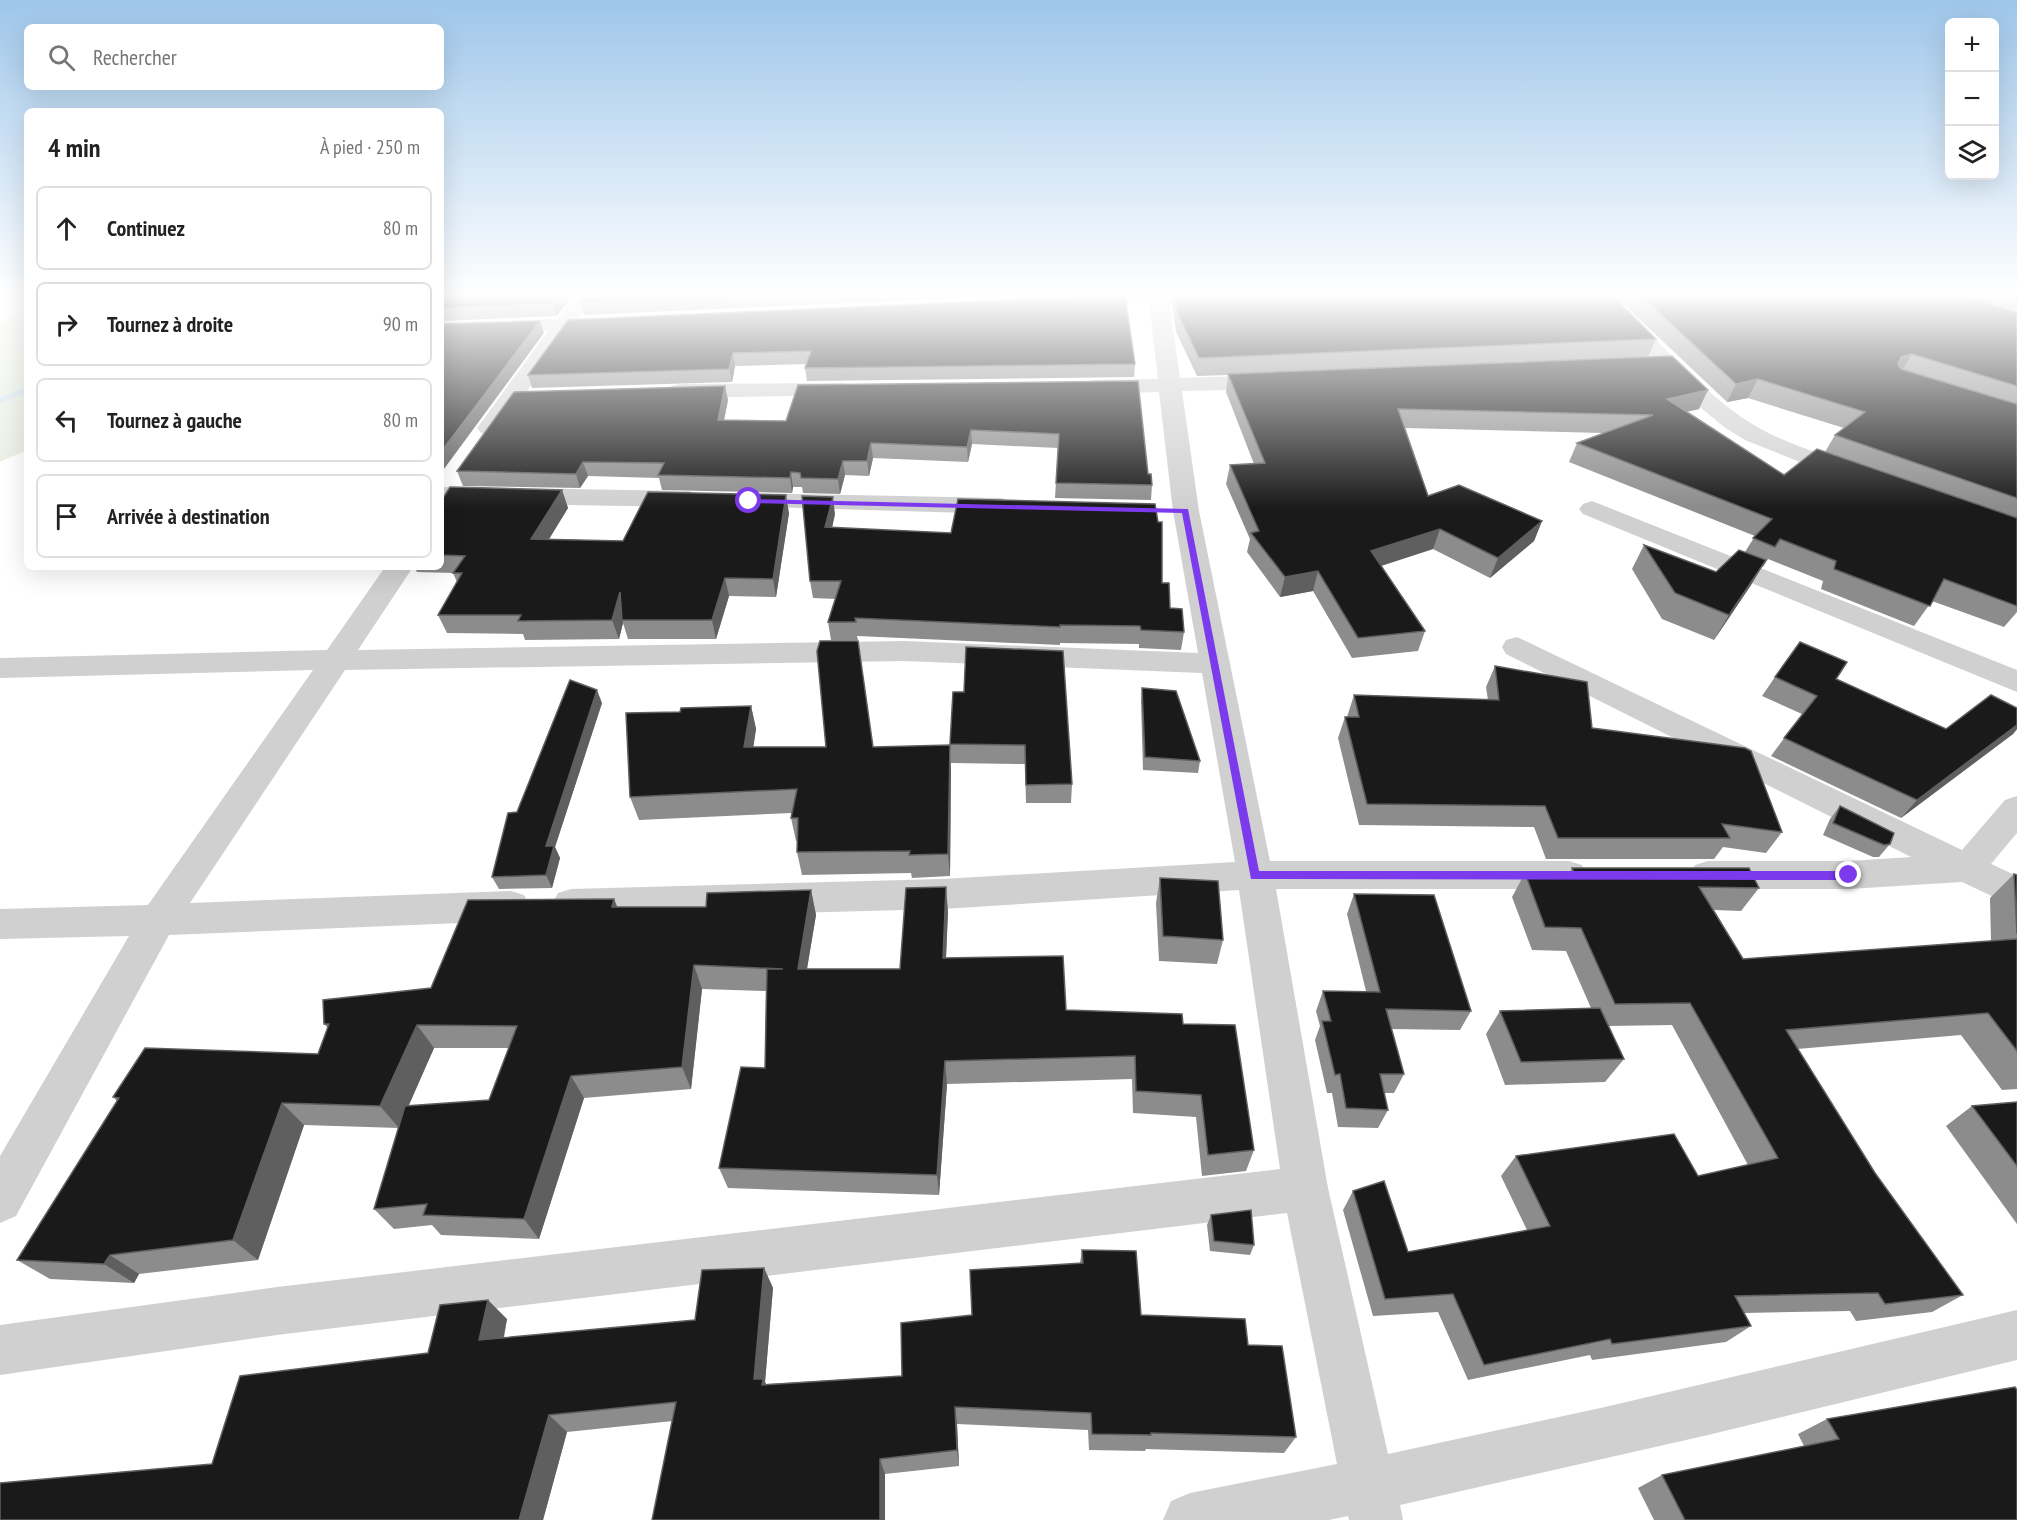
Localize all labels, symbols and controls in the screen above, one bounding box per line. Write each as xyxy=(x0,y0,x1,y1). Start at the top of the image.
map controls xyxy=(1945,18,1999,180)
button: + xyxy=(1945,18,1999,72)
search box xyxy=(24,24,444,90)
icon: search xyxy=(45,41,78,74)
text: Rechercher xyxy=(93,43,177,71)
button: − xyxy=(1945,72,1999,126)
button: layers xyxy=(1945,126,1999,180)
text: 4 min xyxy=(48,131,101,164)
text: À pied · 250 m xyxy=(320,134,420,160)
icon: ahead xyxy=(50,212,83,245)
text: Continuez xyxy=(107,214,185,242)
text: 80 m xyxy=(383,215,418,241)
icon: right xyxy=(50,308,83,341)
text: Tournez à droite xyxy=(107,310,233,338)
text: 90 m xyxy=(383,311,418,337)
icon: left xyxy=(50,404,83,437)
text: Tournez à gauche xyxy=(107,406,242,434)
text: 80 m xyxy=(383,407,418,433)
route start xyxy=(735,487,761,513)
icon: arrive xyxy=(50,500,83,533)
text: Arrivée à destination xyxy=(107,502,270,530)
route end xyxy=(1835,861,1861,887)

